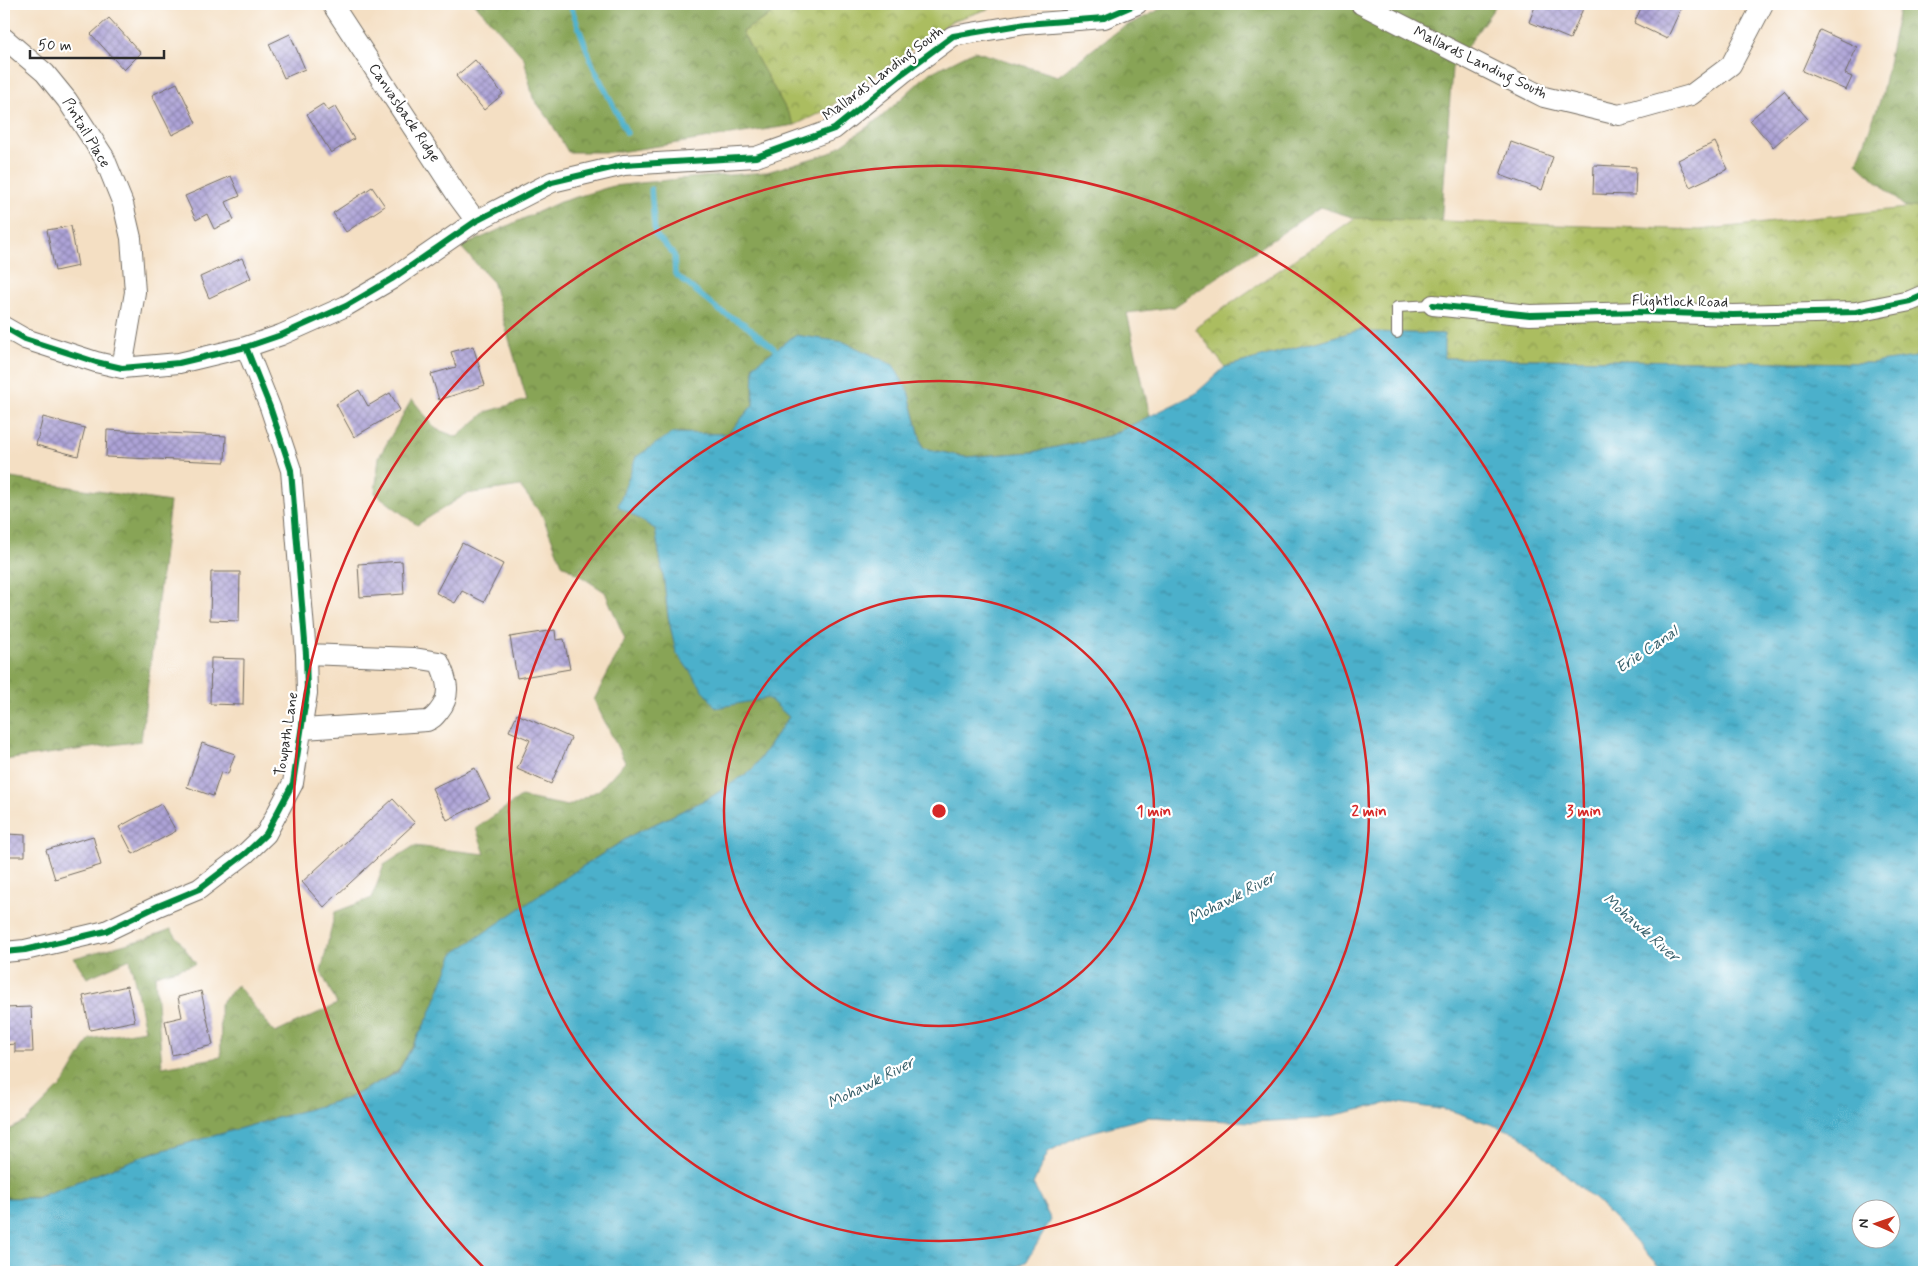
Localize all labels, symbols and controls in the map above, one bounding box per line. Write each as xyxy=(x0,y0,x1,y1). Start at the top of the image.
street label: Mallards Landing South xyxy=(819,22,948,127)
street label: Mallards Landing South xyxy=(1409,22,1550,105)
scale bar xyxy=(30,28,164,60)
text: 50 m xyxy=(38,36,72,56)
street label: Canvasback Ridge xyxy=(363,60,445,167)
street label: Pintail Place xyxy=(57,94,115,172)
street label: Flightlock Road xyxy=(1632,291,1728,313)
water label: Erie Canal xyxy=(1612,620,1684,678)
street label: Towpath Lane xyxy=(270,690,304,777)
centre of rings xyxy=(930,802,948,820)
text: 1 min xyxy=(1137,802,1171,822)
text: 2 min xyxy=(1351,802,1387,822)
text: 3 min xyxy=(1567,802,1601,822)
water label: Mohawk River xyxy=(1185,866,1281,929)
water label: Mohawk River xyxy=(1598,889,1685,969)
water label: Mohawk River xyxy=(824,1051,920,1114)
north arrow xyxy=(1850,1198,1900,1248)
text: N xyxy=(1855,1219,1873,1229)

